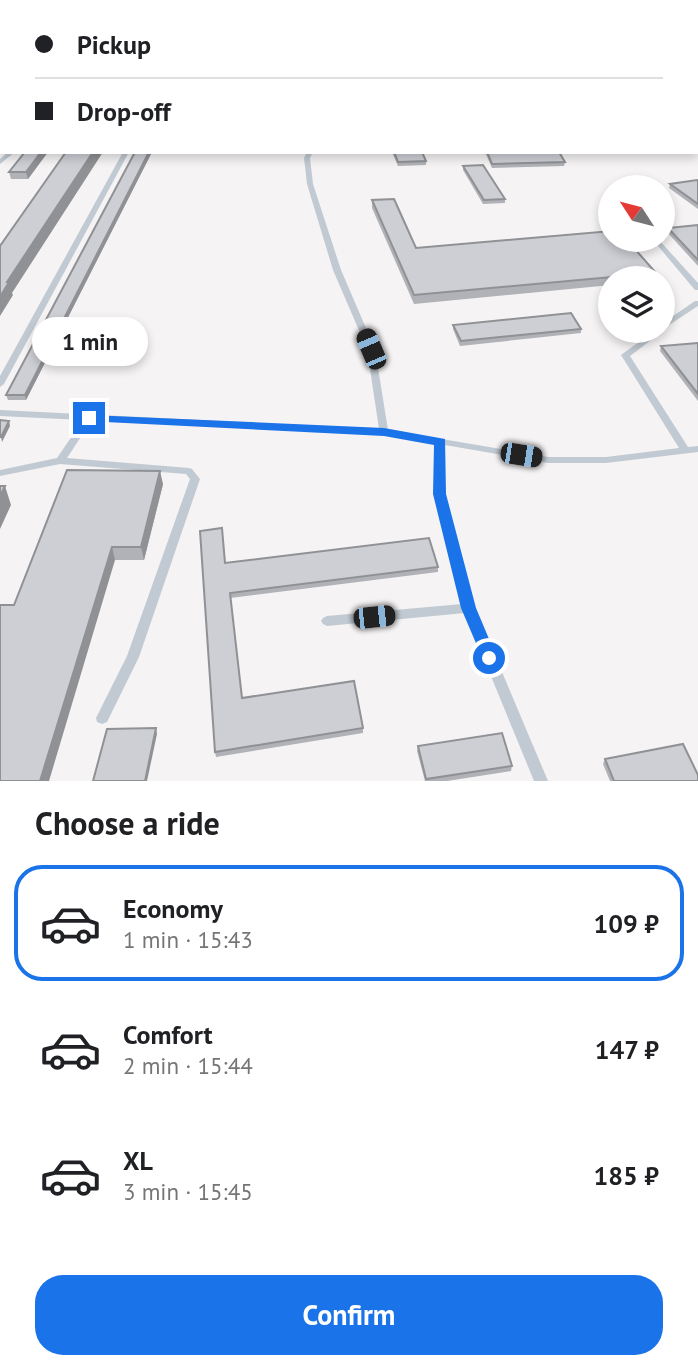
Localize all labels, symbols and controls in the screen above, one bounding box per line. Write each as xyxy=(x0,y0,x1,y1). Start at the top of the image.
text: Pickup xyxy=(77,28,151,61)
text: Drop-off xyxy=(77,95,171,128)
north arrow xyxy=(598,175,676,252)
map controls xyxy=(598,175,675,343)
button: layers xyxy=(598,266,675,343)
callout: 1 min xyxy=(31,316,147,366)
car xyxy=(354,326,389,372)
text: 1 min xyxy=(62,327,118,356)
route end xyxy=(73,402,105,434)
car xyxy=(499,441,544,469)
car xyxy=(353,604,396,630)
route start xyxy=(473,642,505,674)
text: Choose a ride xyxy=(35,802,220,844)
icon: car xyxy=(39,892,102,955)
text: Economy xyxy=(123,892,223,925)
text: 109 ₽ xyxy=(593,907,659,940)
text: 1 min · 15:43 xyxy=(123,925,253,954)
icon: car xyxy=(39,1018,102,1081)
text: Comfort xyxy=(123,1018,213,1051)
text: 147 ₽ xyxy=(595,1033,659,1066)
text: 2 min · 15:44 xyxy=(123,1051,253,1080)
icon: car xyxy=(39,1144,102,1207)
text: XL xyxy=(123,1144,153,1177)
text: 185 ₽ xyxy=(593,1159,659,1192)
text: 3 min · 15:45 xyxy=(123,1177,253,1206)
button: Confirm xyxy=(35,1275,663,1355)

